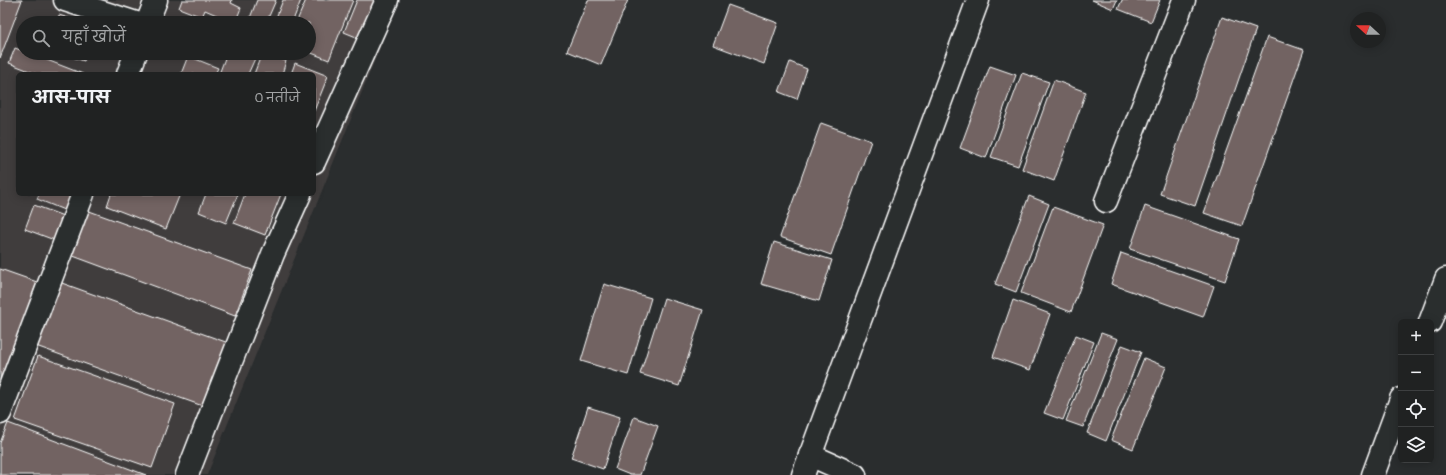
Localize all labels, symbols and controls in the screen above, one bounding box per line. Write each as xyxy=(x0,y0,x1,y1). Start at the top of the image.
north arrow xyxy=(1350,12,1386,48)
search box xyxy=(16,16,316,60)
icon: search xyxy=(30,27,52,49)
text: यहाँ खोजें xyxy=(62,28,126,47)
text: आस-पास xyxy=(32,87,110,108)
text: 0 नतीजे xyxy=(255,90,300,106)
map controls xyxy=(1398,319,1434,463)
button: + xyxy=(1398,319,1434,355)
button: − xyxy=(1398,355,1434,391)
button: locate xyxy=(1398,391,1434,427)
button: layers xyxy=(1398,427,1434,463)

